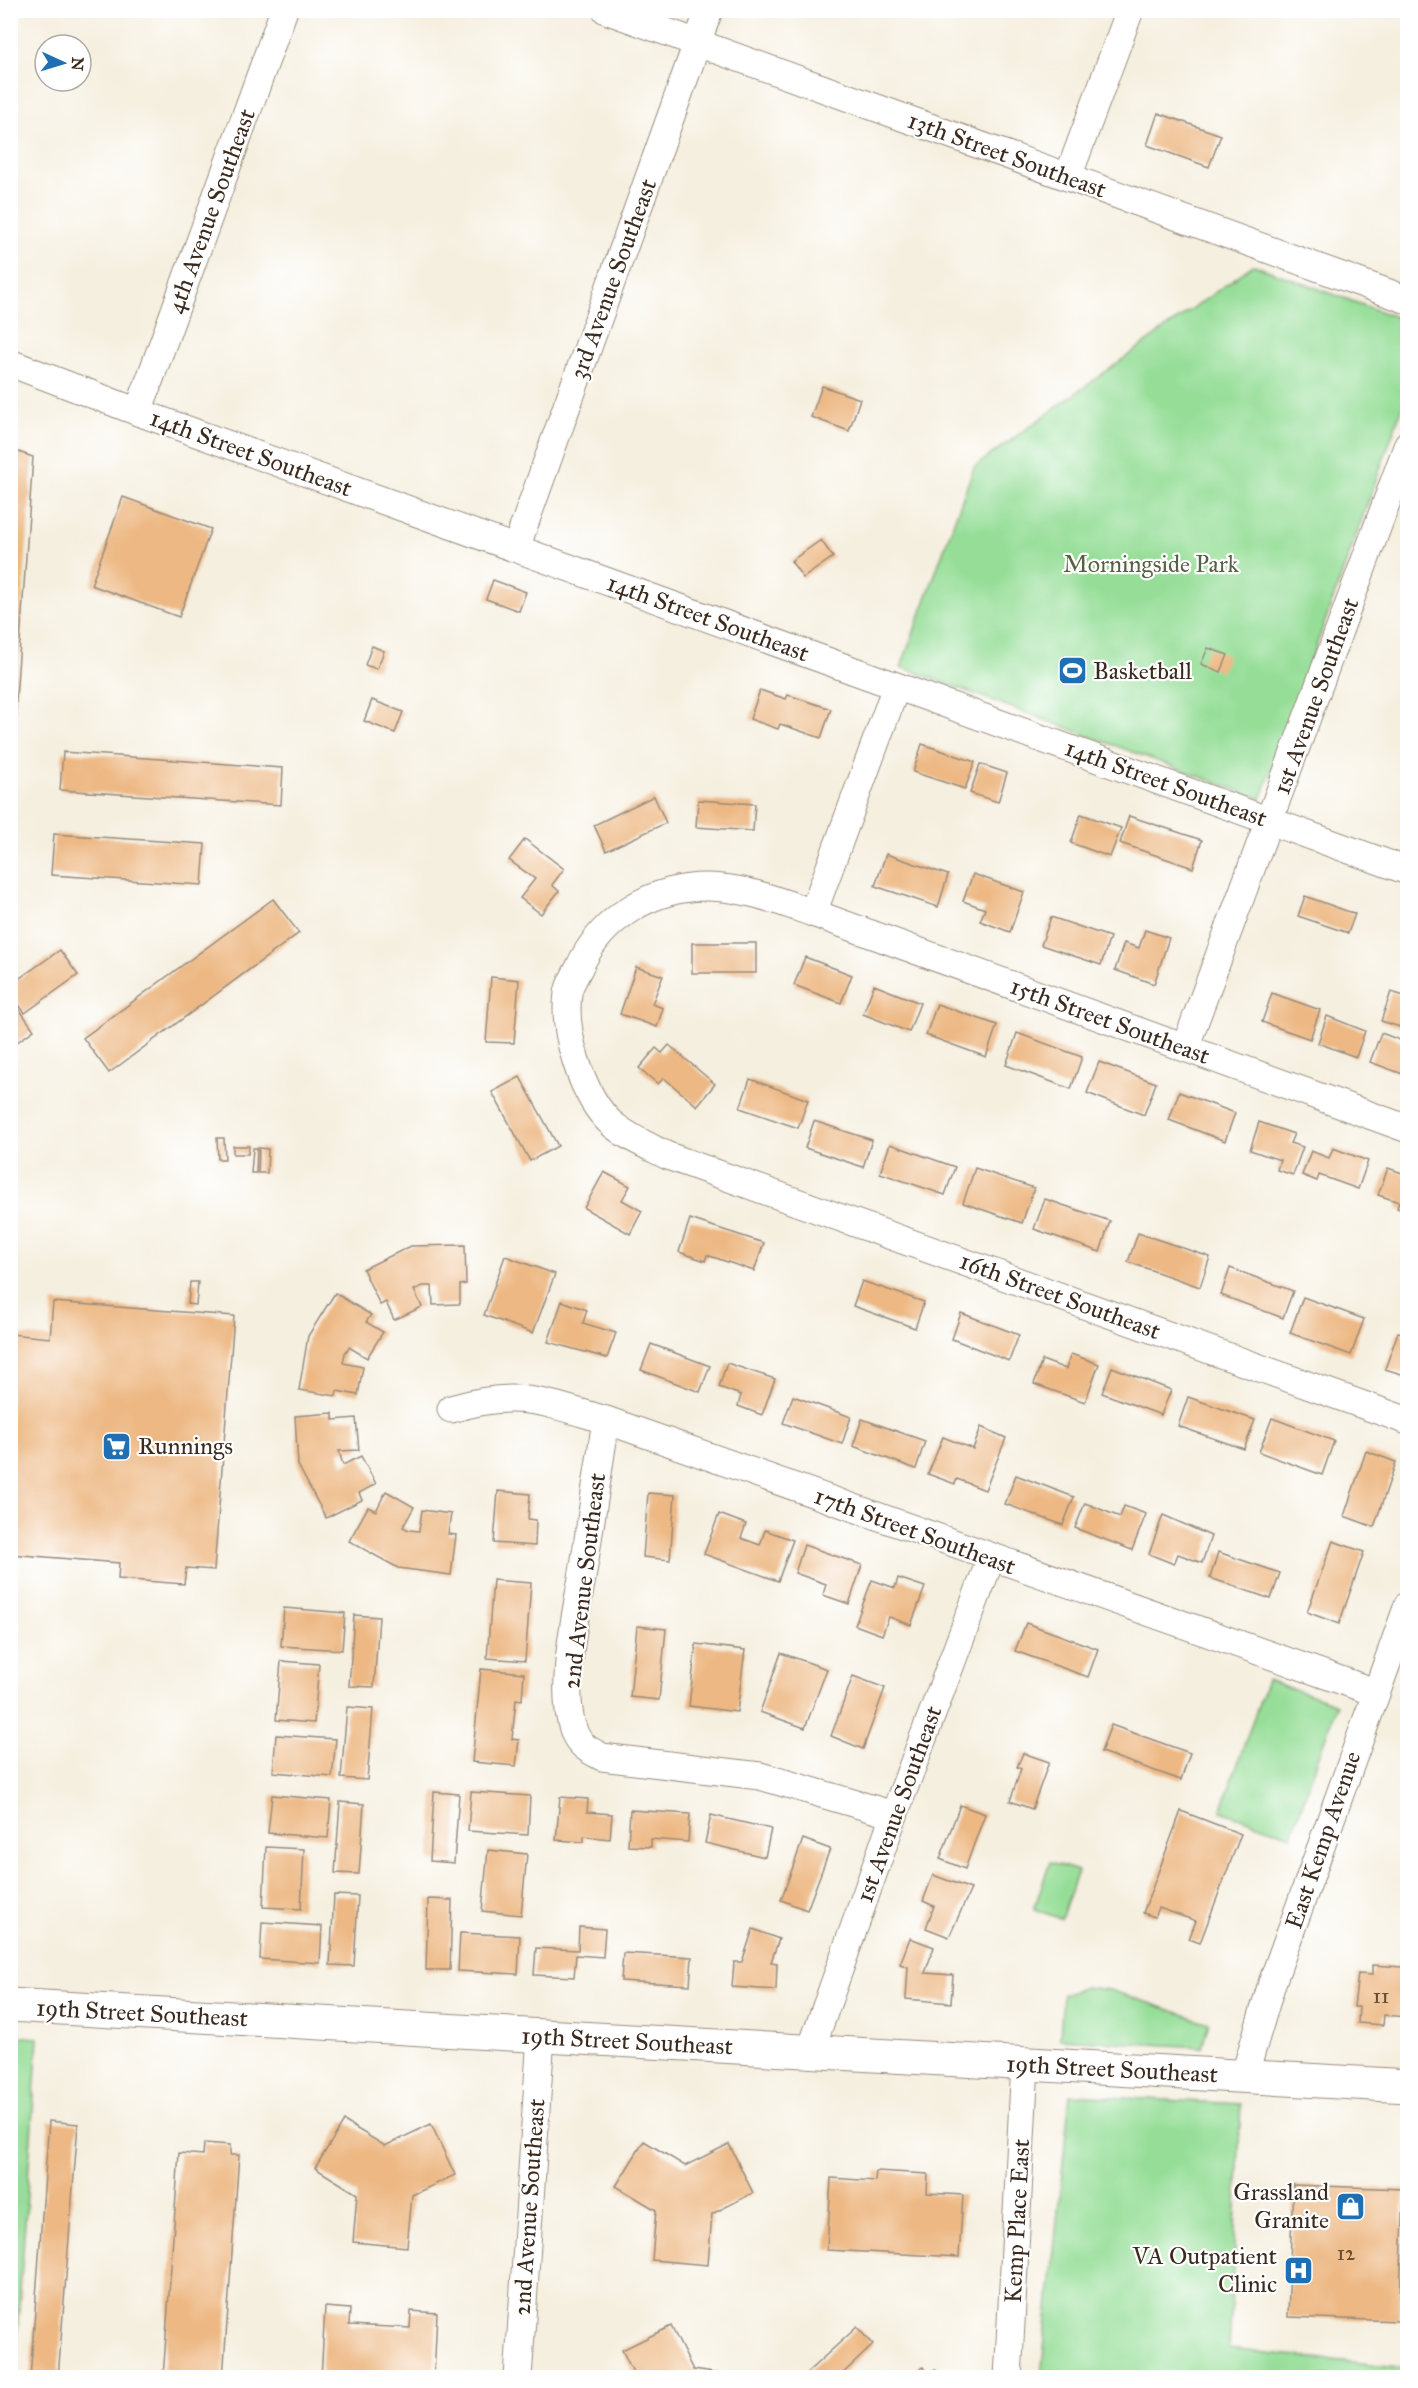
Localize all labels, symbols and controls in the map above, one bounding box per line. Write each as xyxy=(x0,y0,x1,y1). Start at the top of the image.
north arrow xyxy=(33,33,93,93)
text: N xyxy=(67,57,87,72)
street label: 4th Avenue Southeast xyxy=(160,104,262,317)
street label: 13th Street Southeast xyxy=(904,105,1111,205)
street label: 3rd Avenue Southeast xyxy=(563,174,663,383)
street label: 14th Street Southeast xyxy=(146,403,357,504)
park label: Morningside Park xyxy=(1063,549,1239,579)
street label: 14th Street Southeast xyxy=(603,568,814,669)
street label: 1st Avenue Southeast xyxy=(1266,593,1366,798)
sports icon: Basketball xyxy=(1056,655,1088,687)
place label: Basketball xyxy=(1093,656,1192,686)
street label: 14th Street Southeast xyxy=(1061,733,1272,834)
street label: 15th Street Southeast xyxy=(1006,971,1214,1071)
street label: 16th Street Southeast xyxy=(955,1246,1165,1346)
supermarket icon: Runnings xyxy=(101,1430,133,1462)
place label: Runnings xyxy=(138,1431,233,1461)
street label: 2nd Avenue Southeast xyxy=(556,1471,612,1691)
street label: 17th Street Southeast xyxy=(810,1481,1020,1582)
street label: 1st Avenue Southeast xyxy=(849,1701,949,1906)
street label: East Kemp Avenue xyxy=(1279,1747,1367,1933)
house number: 11 xyxy=(1373,1983,1389,2009)
street label: 19th Street Southeast xyxy=(35,1992,249,2034)
street label: 19th Street Southeast xyxy=(520,2020,734,2062)
street label: 19th Street Southeast xyxy=(1005,2048,1219,2090)
street label: 2nd Avenue Southeast xyxy=(506,2097,552,2316)
street label: Kemp Place East xyxy=(998,2138,1036,2304)
place label: Grassland Granite xyxy=(1233,2177,1329,2235)
shop icon: Grassland Granite xyxy=(1334,2190,1366,2222)
house number: 12 xyxy=(1337,2240,1356,2266)
place label: VA Outpatient Clinic xyxy=(1131,2241,1277,2299)
hospital icon: VA Outpatient Clinic xyxy=(1282,2254,1314,2286)

